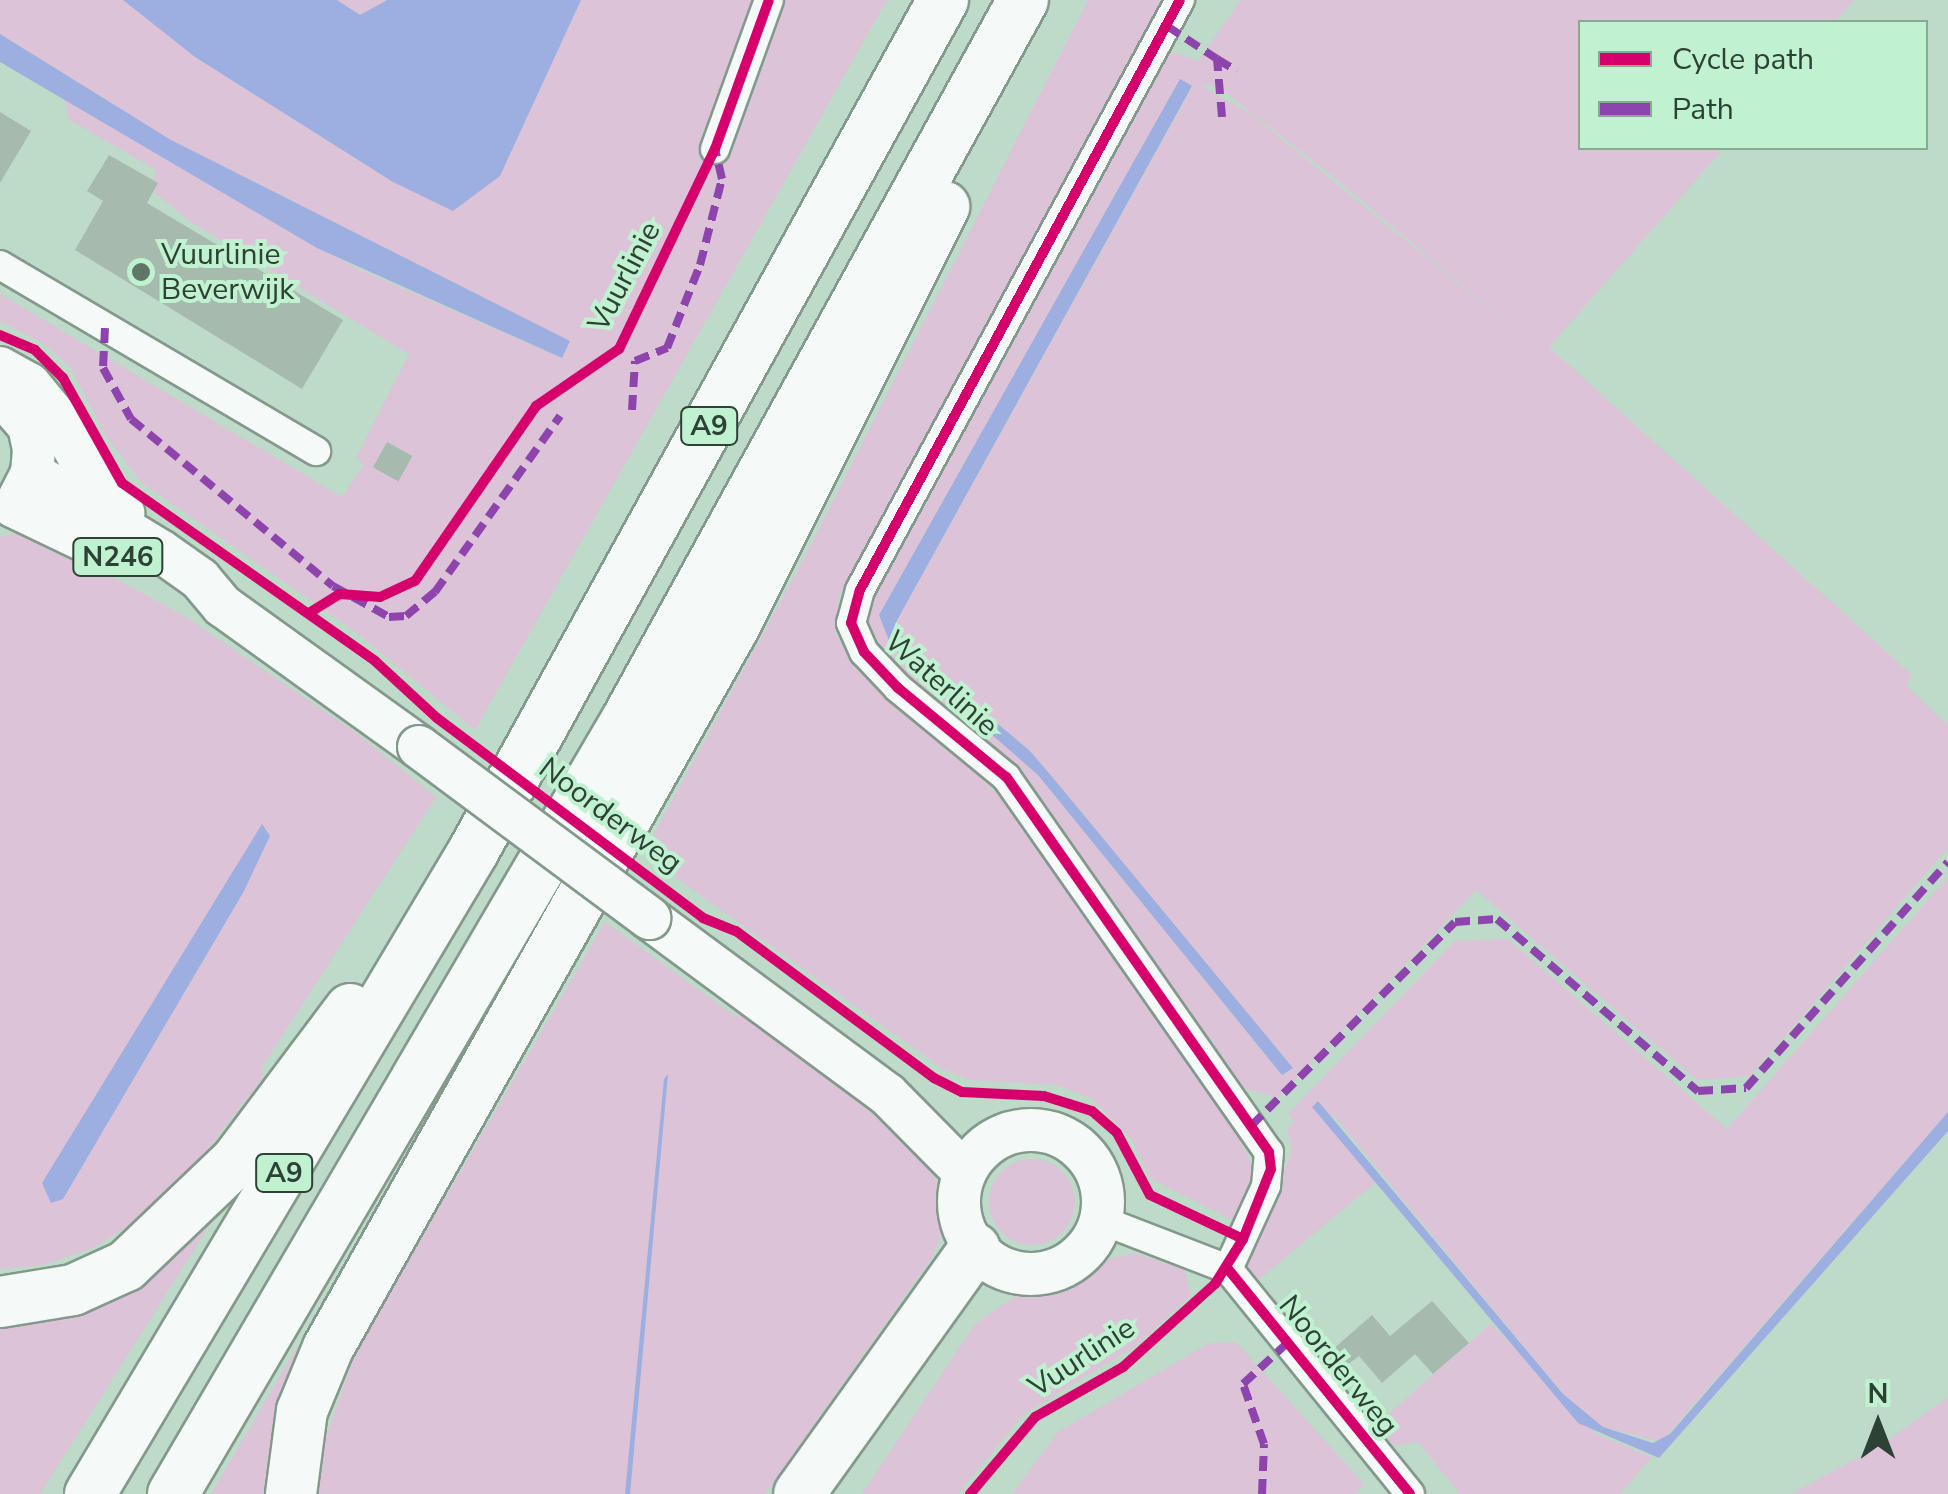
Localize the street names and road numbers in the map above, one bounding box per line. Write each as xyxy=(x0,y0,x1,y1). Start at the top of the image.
street label: Vuurlinie xyxy=(581,216,669,338)
road number: A9 xyxy=(679,403,739,449)
road number: N246 xyxy=(70,534,166,580)
street label: Waterlinie xyxy=(877,624,1005,744)
street label: Noorderweg xyxy=(531,751,689,881)
road number: A9 xyxy=(254,1150,314,1196)
street label: Noorderweg xyxy=(1271,1289,1405,1443)
street label: Vuurlinie xyxy=(1022,1310,1142,1406)

